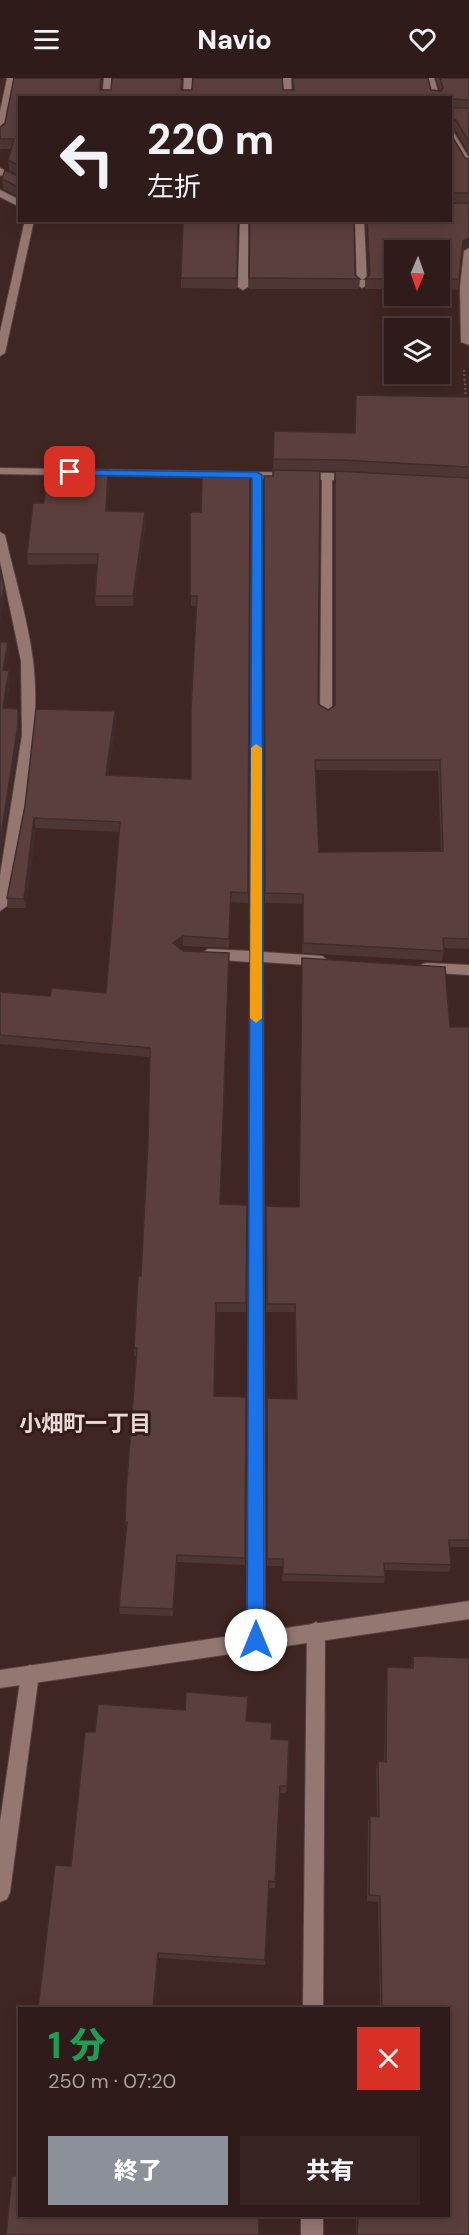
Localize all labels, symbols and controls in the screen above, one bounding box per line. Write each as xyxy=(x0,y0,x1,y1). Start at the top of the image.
text: Navio xyxy=(197,22,272,57)
icon: menu xyxy=(30,23,63,56)
icon: heart xyxy=(406,23,439,56)
text: 220 m xyxy=(147,112,274,167)
icon: left xyxy=(48,120,126,198)
text: 左折 xyxy=(147,169,201,204)
north arrow xyxy=(384,240,450,306)
map controls xyxy=(384,240,450,384)
button: layers xyxy=(384,318,450,384)
pin xyxy=(44,446,95,497)
icon: arrive xyxy=(53,455,86,488)
district label: 小畑町一丁目 xyxy=(19,1409,151,1438)
position arrow xyxy=(224,1608,288,1672)
text: 1 分 xyxy=(48,2022,106,2069)
button: close xyxy=(357,2027,420,2090)
text: 250 m · 07:20 xyxy=(48,2068,176,2094)
button: 終了 xyxy=(48,2136,228,2205)
button: 共有 xyxy=(240,2136,420,2205)

